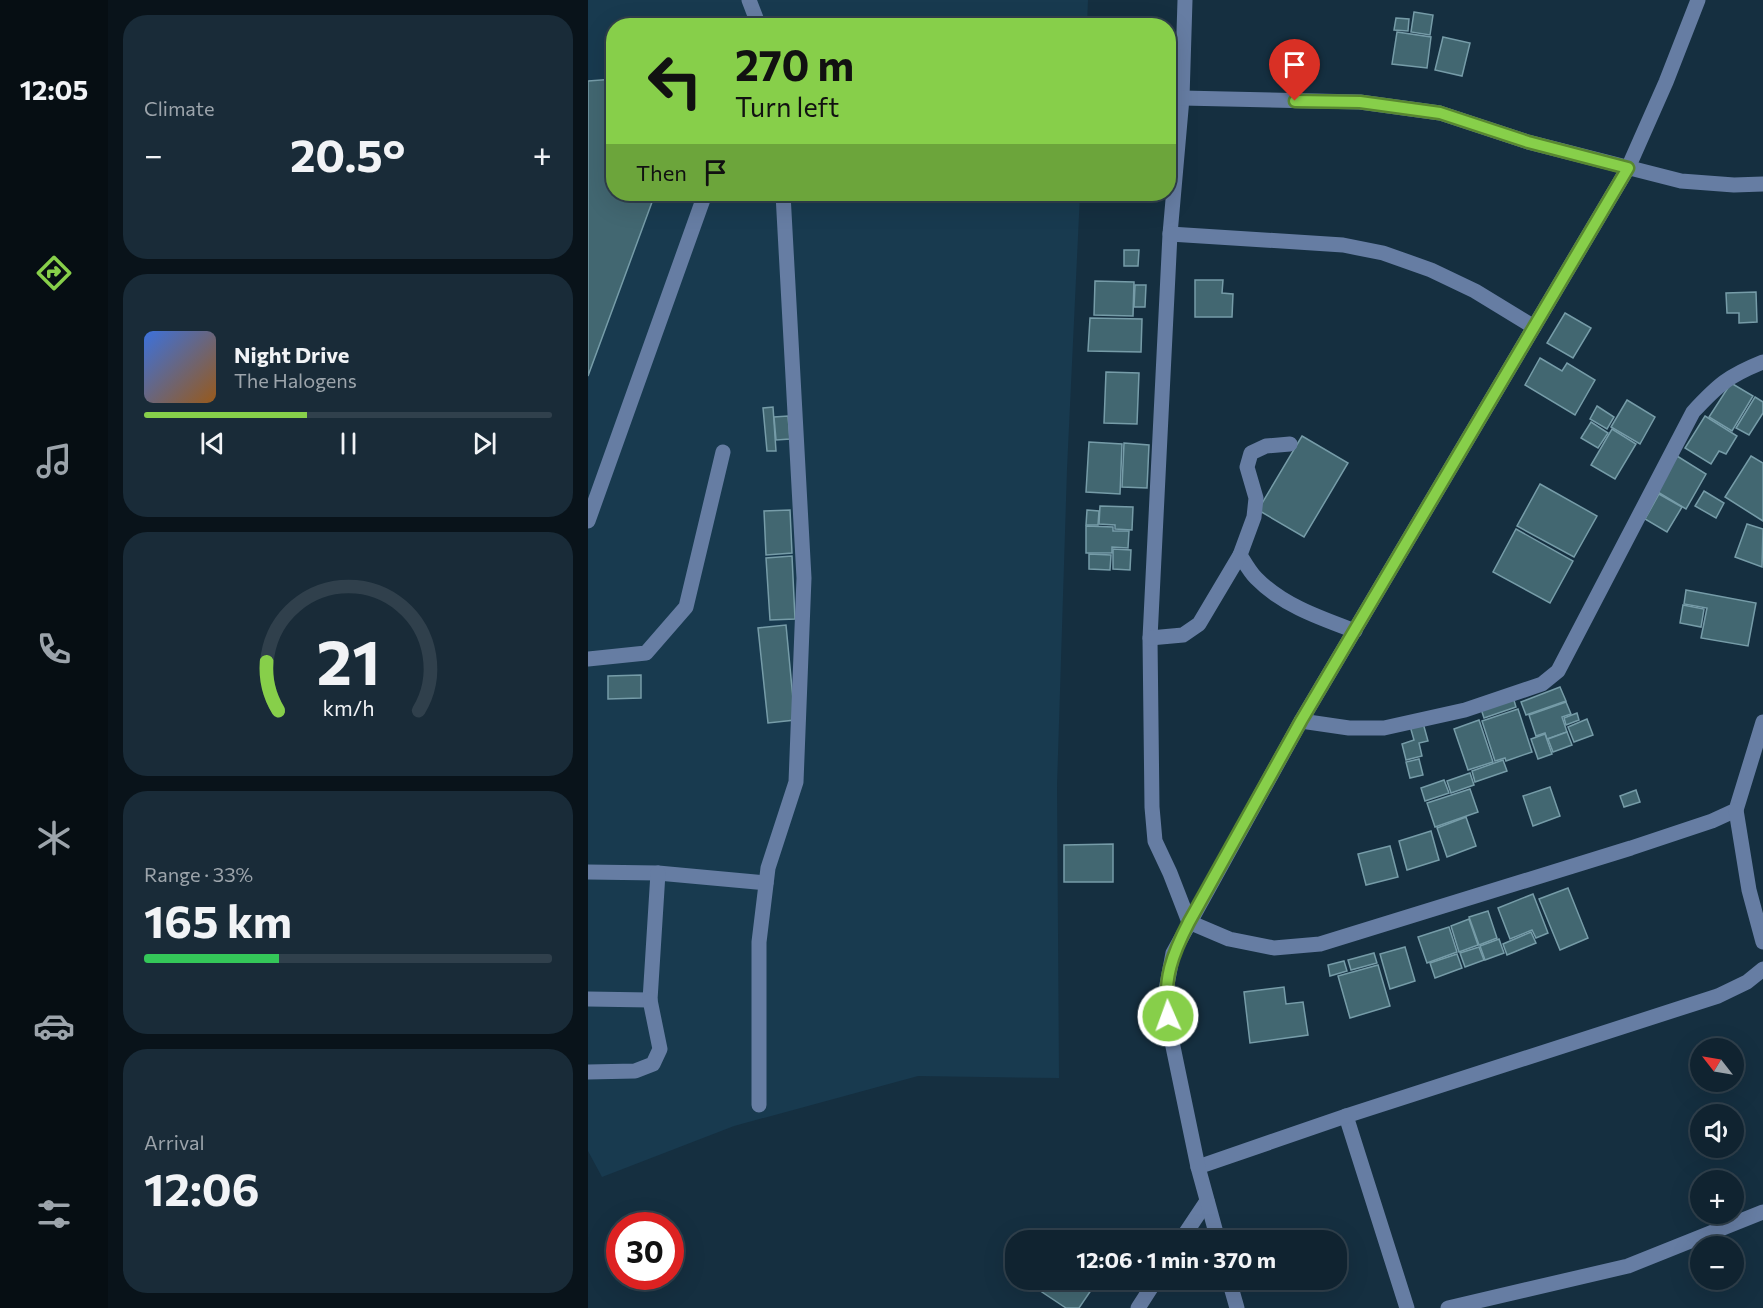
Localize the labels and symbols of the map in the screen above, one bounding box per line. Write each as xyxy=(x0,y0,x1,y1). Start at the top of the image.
pin xyxy=(1269,39,1320,101)
position arrow xyxy=(1136,984,1200,1048)
north arrow xyxy=(1690,1038,1744,1092)
speed limit sign: 30 xyxy=(606,1212,684,1290)

